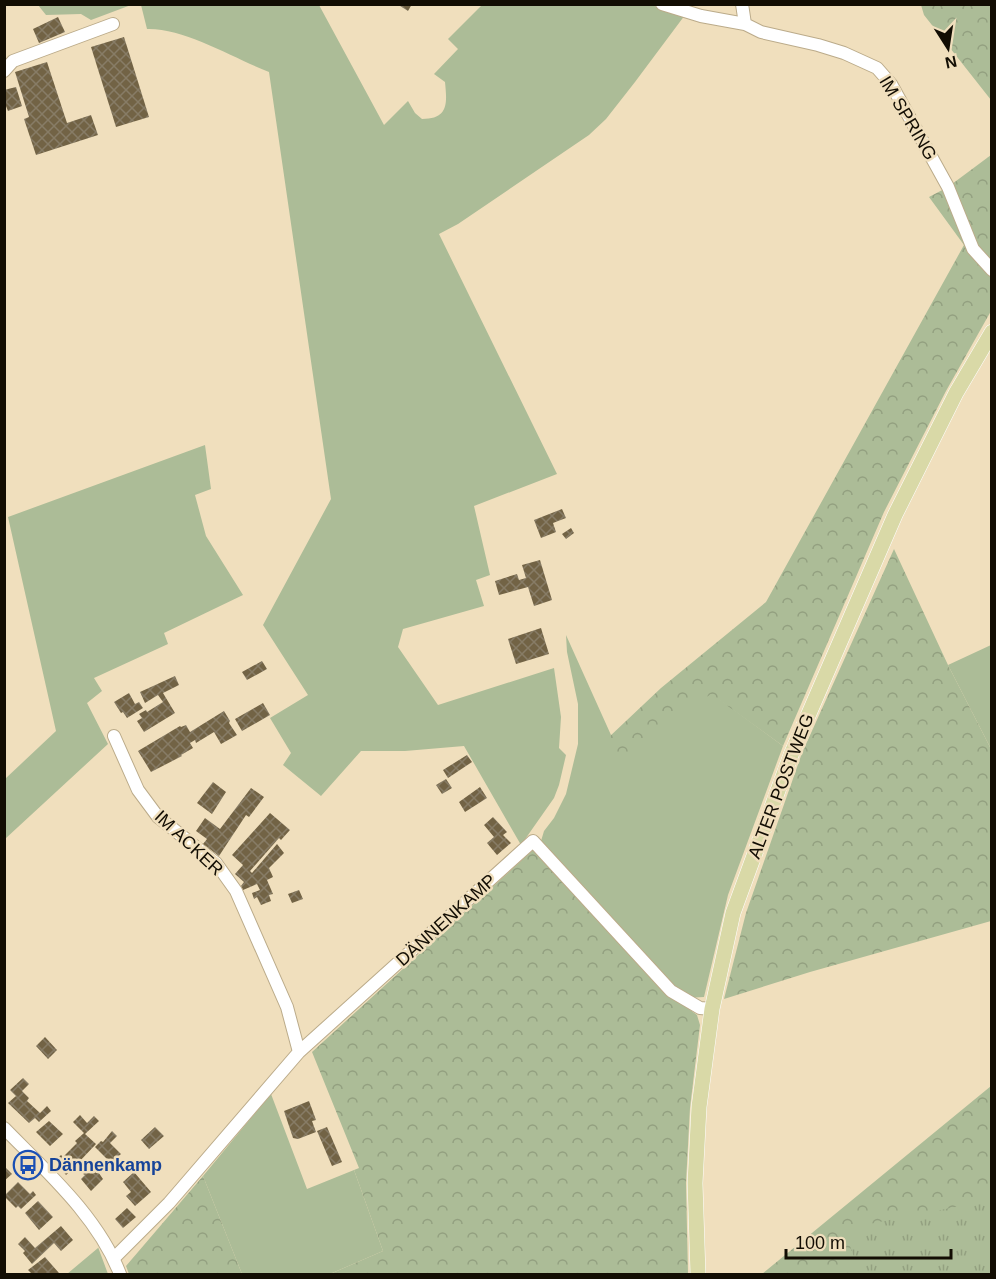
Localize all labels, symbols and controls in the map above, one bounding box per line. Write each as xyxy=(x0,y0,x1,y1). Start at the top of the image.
north arrow xyxy=(918,18,978,78)
text: N xyxy=(944,53,958,72)
street label: IM SPRING xyxy=(875,73,941,163)
street label: ALTER POSTWEG xyxy=(744,711,818,861)
street label: IM ACKER xyxy=(151,806,227,880)
street label: DÄNNENKAMP xyxy=(392,870,500,970)
bus stop icon: Dännenkamp xyxy=(12,1149,44,1181)
place label: Dännenkamp xyxy=(49,1155,162,1175)
scale bar xyxy=(786,1222,951,1260)
text: 100 m xyxy=(795,1233,845,1253)

